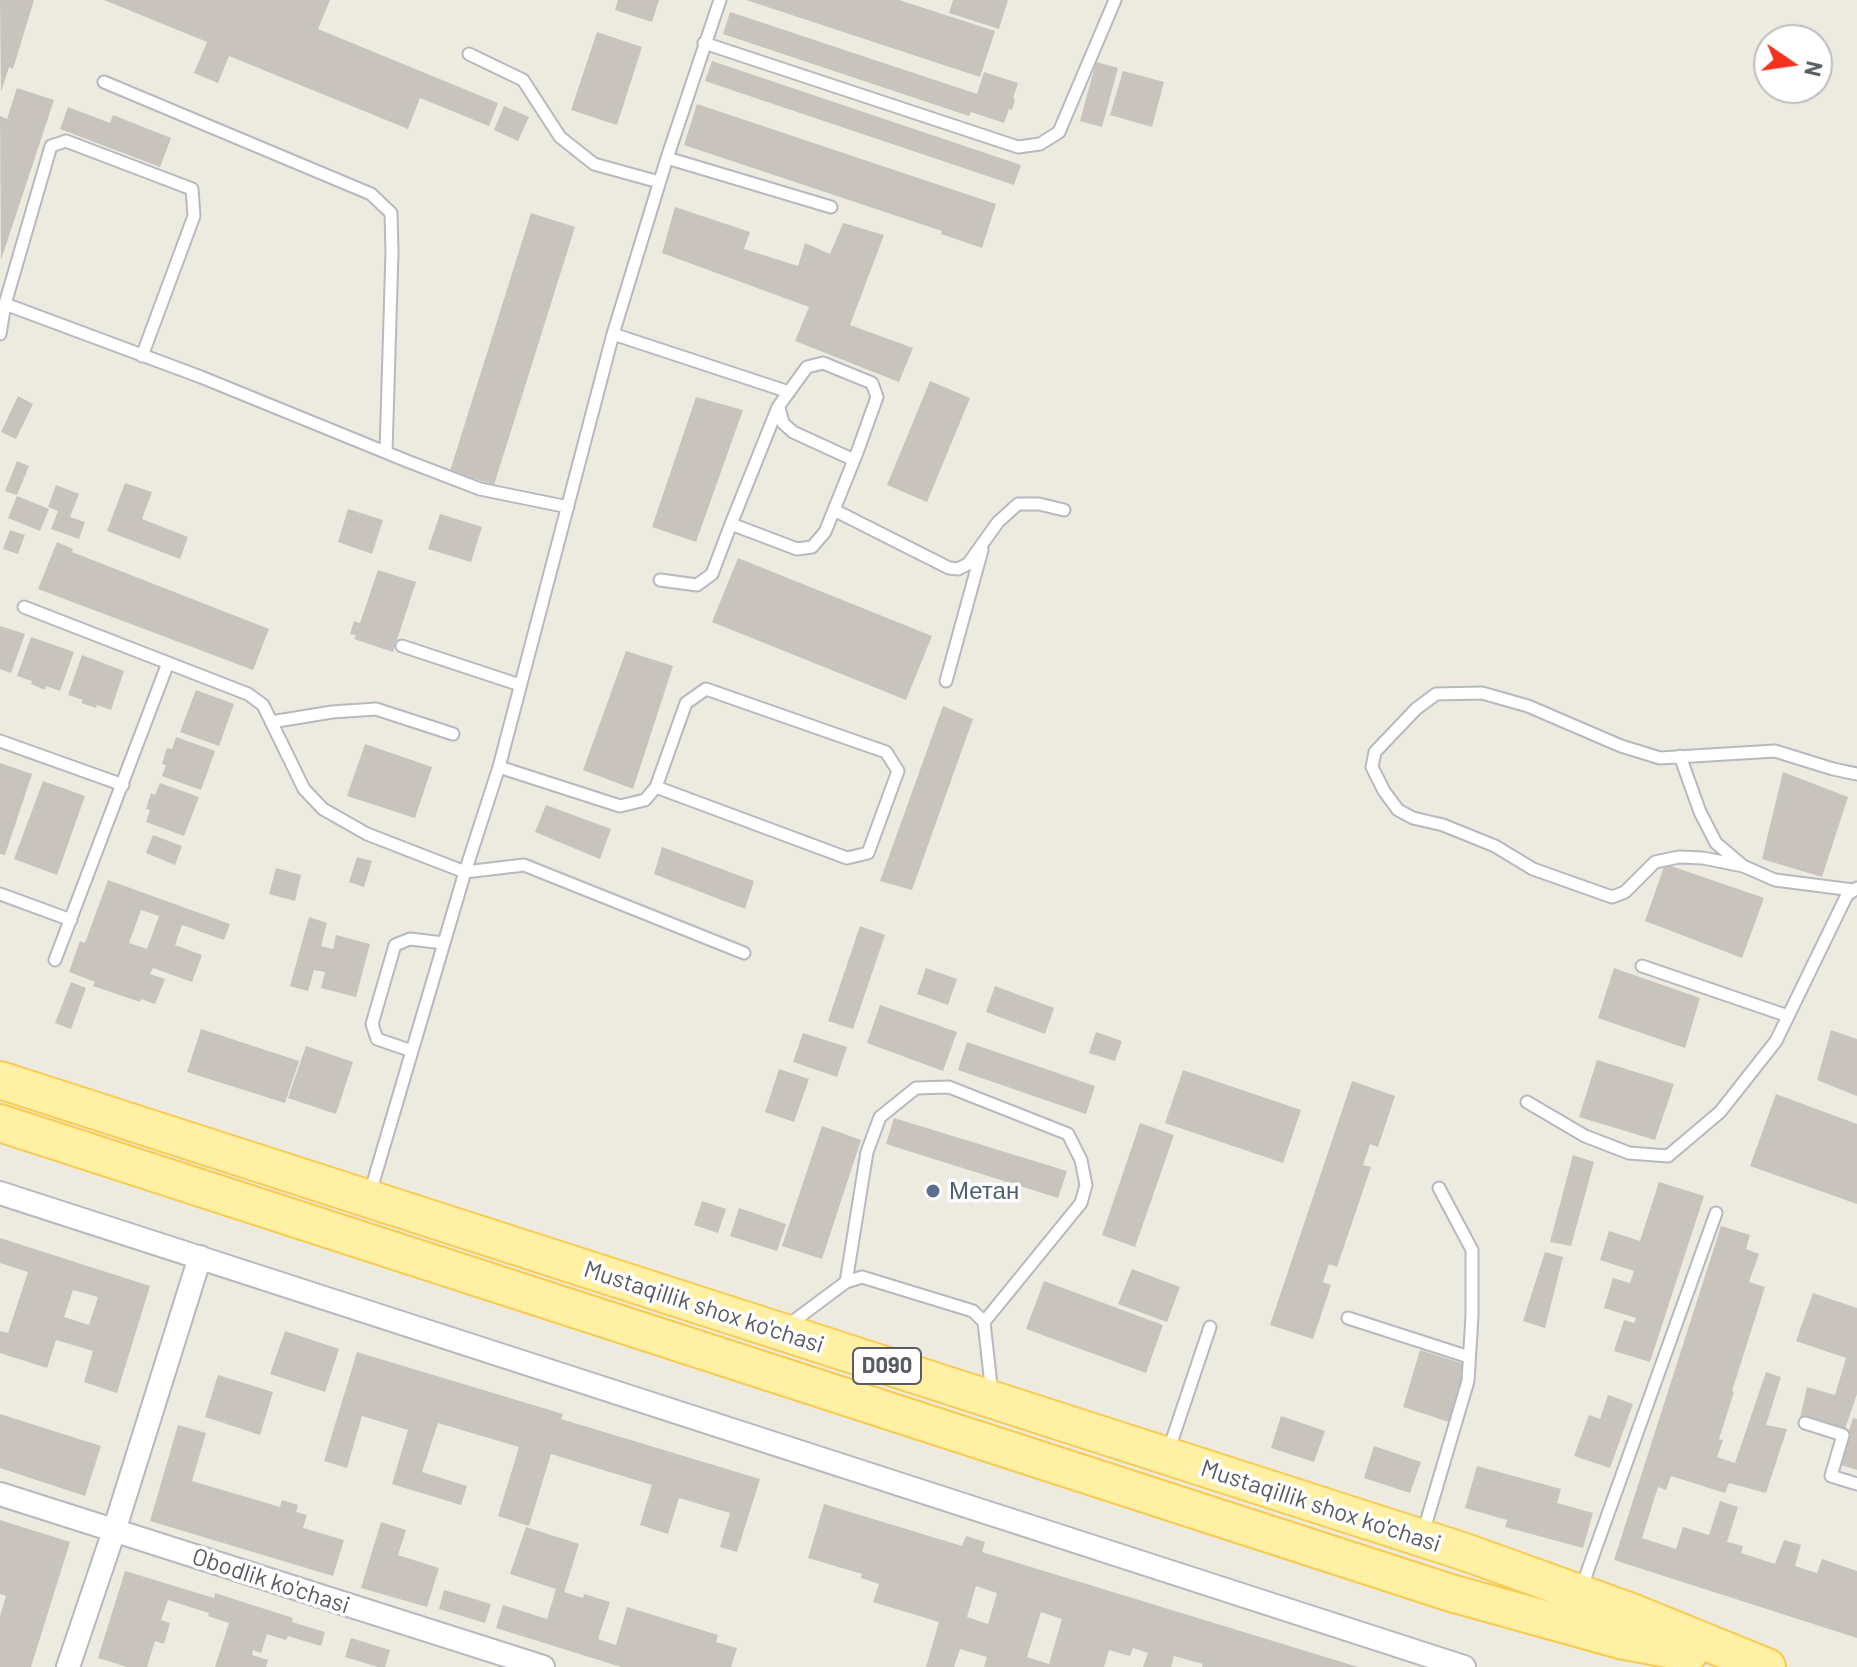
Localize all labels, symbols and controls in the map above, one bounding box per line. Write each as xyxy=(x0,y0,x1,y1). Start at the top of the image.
north arrow xyxy=(1753,24,1833,104)
text: N xyxy=(1800,59,1829,79)
place label: Метан xyxy=(949,1177,1019,1205)
marker: Метан xyxy=(924,1182,942,1200)
street label: Mustaqillik shox ko'chasi xyxy=(580,1255,828,1359)
road number: D090 xyxy=(853,1348,921,1384)
street label: Mustaqillik shox ko'chasi xyxy=(1197,1454,1445,1558)
street label: Obodlik ko'chasi xyxy=(188,1542,354,1620)

